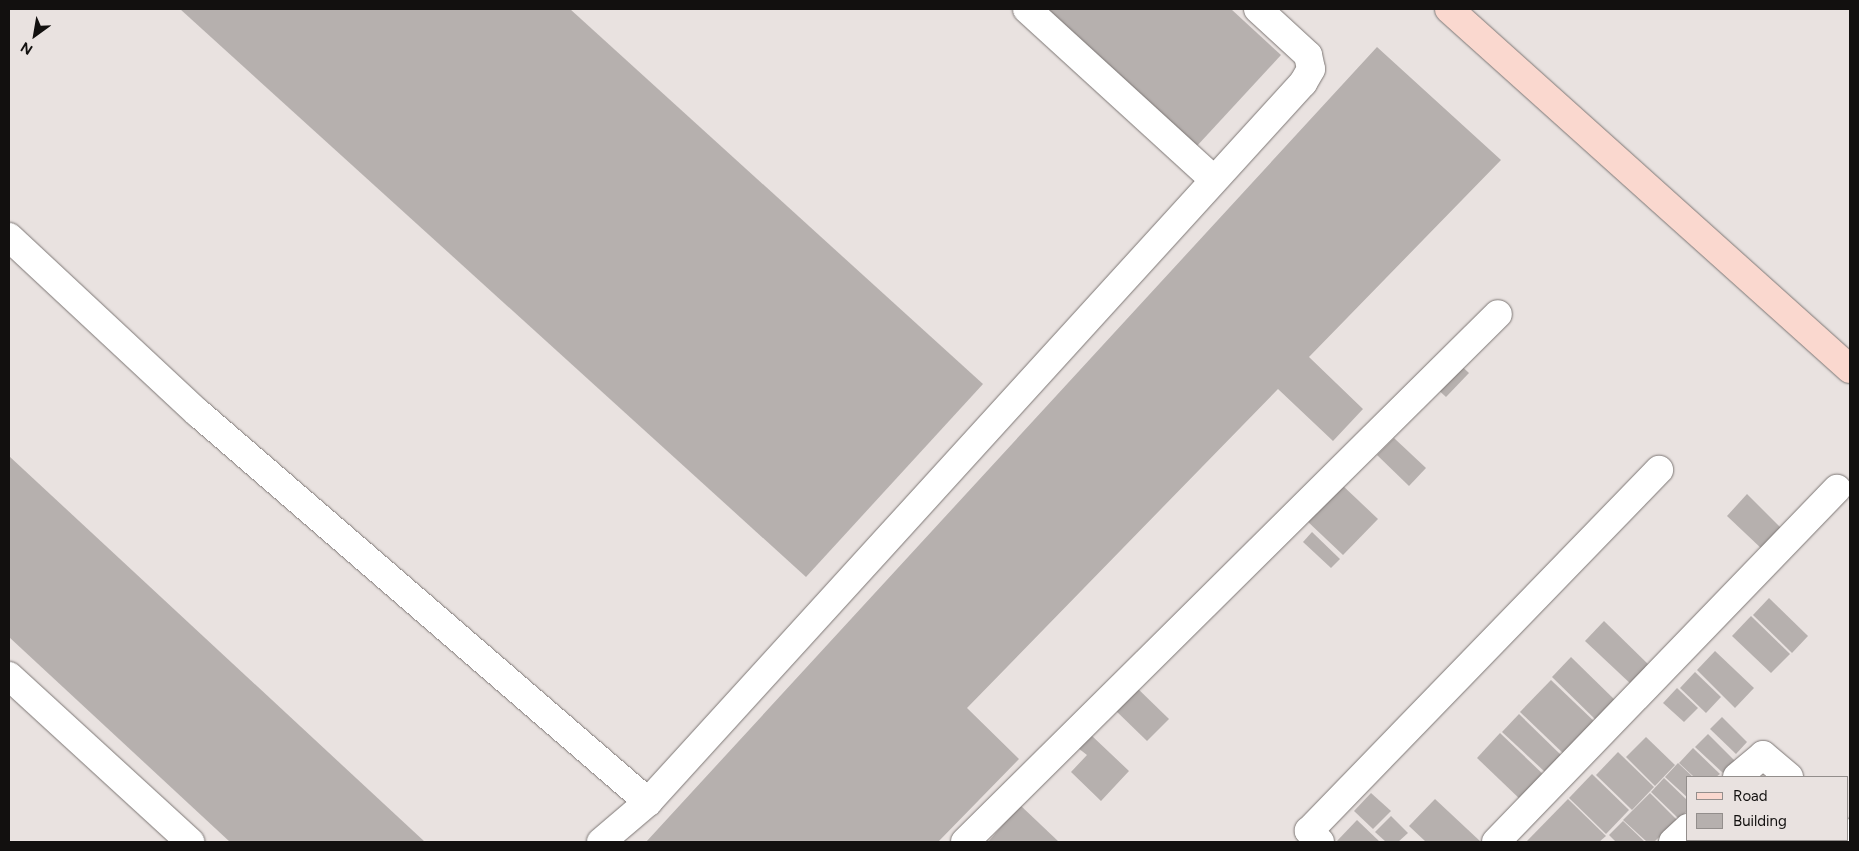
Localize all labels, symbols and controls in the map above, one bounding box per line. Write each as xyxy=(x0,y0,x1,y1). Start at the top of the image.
north arrow xyxy=(10,10,60,60)
text: N xyxy=(18,38,36,58)
legend xyxy=(1686,776,1849,841)
text: Road xyxy=(1733,787,1768,805)
text: Building xyxy=(1733,812,1787,830)

